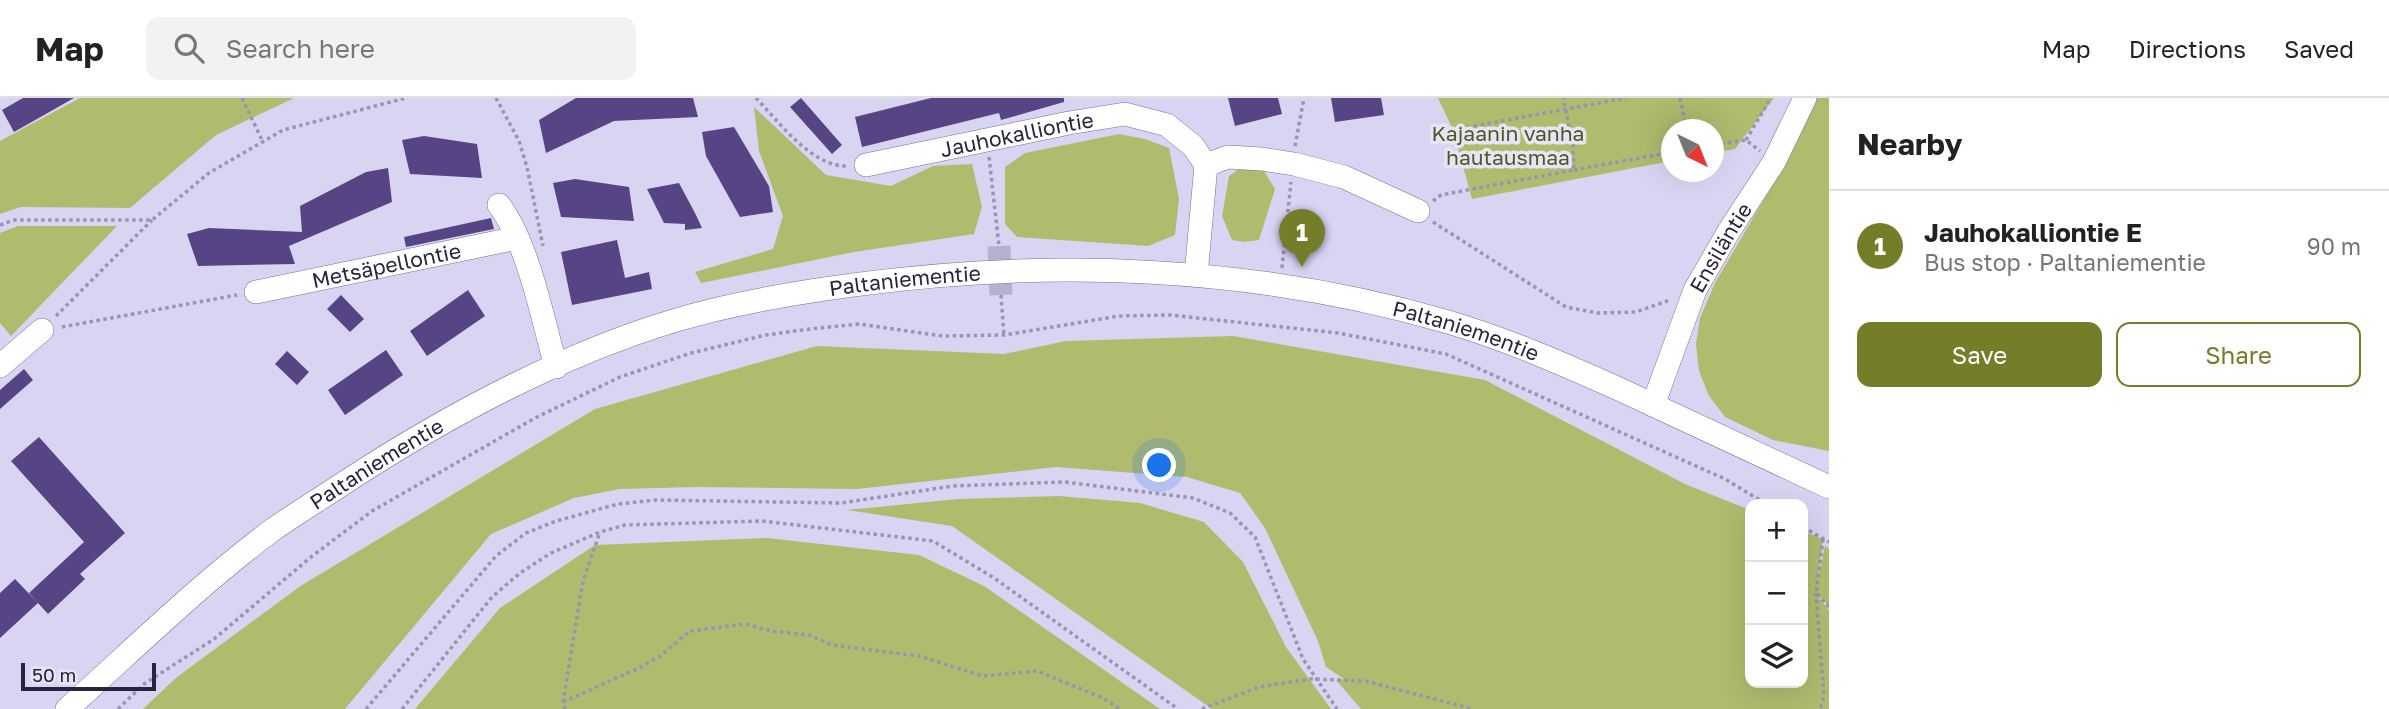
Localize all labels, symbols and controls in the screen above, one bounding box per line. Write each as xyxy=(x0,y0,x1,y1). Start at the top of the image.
search box xyxy=(146,17,636,80)
text: Map xyxy=(35,29,104,68)
icon: search xyxy=(170,29,208,67)
text: Search here xyxy=(226,33,375,64)
text: Map xyxy=(2042,34,2091,63)
text: Directions xyxy=(2129,34,2246,63)
text: Saved xyxy=(2284,34,2354,63)
street label: Jauhokalliontie xyxy=(938,106,1095,162)
north arrow xyxy=(1661,119,1724,182)
park label: Kajaanin vanha hautausmaa xyxy=(1432,120,1584,170)
text: Nearby xyxy=(1857,126,1962,162)
street label: Ensiläntie xyxy=(1684,198,1757,297)
pin: 1 xyxy=(1279,209,1325,267)
text: Jauhokalliontie E xyxy=(1924,217,2142,248)
text: 1 xyxy=(1874,232,1886,260)
text: 90 m xyxy=(2307,232,2361,260)
street label: Metsäpellontie xyxy=(309,237,463,293)
text: Bus stop · Paltaniementie xyxy=(1924,248,2206,276)
street label: Paltaniementie xyxy=(827,260,982,301)
street label: Paltaniementie xyxy=(1390,295,1543,366)
button: Save xyxy=(1857,322,2102,387)
button: Share xyxy=(2116,322,2361,387)
street label: Paltaniementie xyxy=(305,412,448,515)
your location xyxy=(1142,448,1176,482)
map controls xyxy=(1745,499,1808,688)
button: + xyxy=(1745,499,1808,562)
button: − xyxy=(1745,562,1808,625)
button: layers xyxy=(1745,625,1808,688)
scale bar xyxy=(21,660,156,692)
text: 50 m xyxy=(32,663,76,686)

